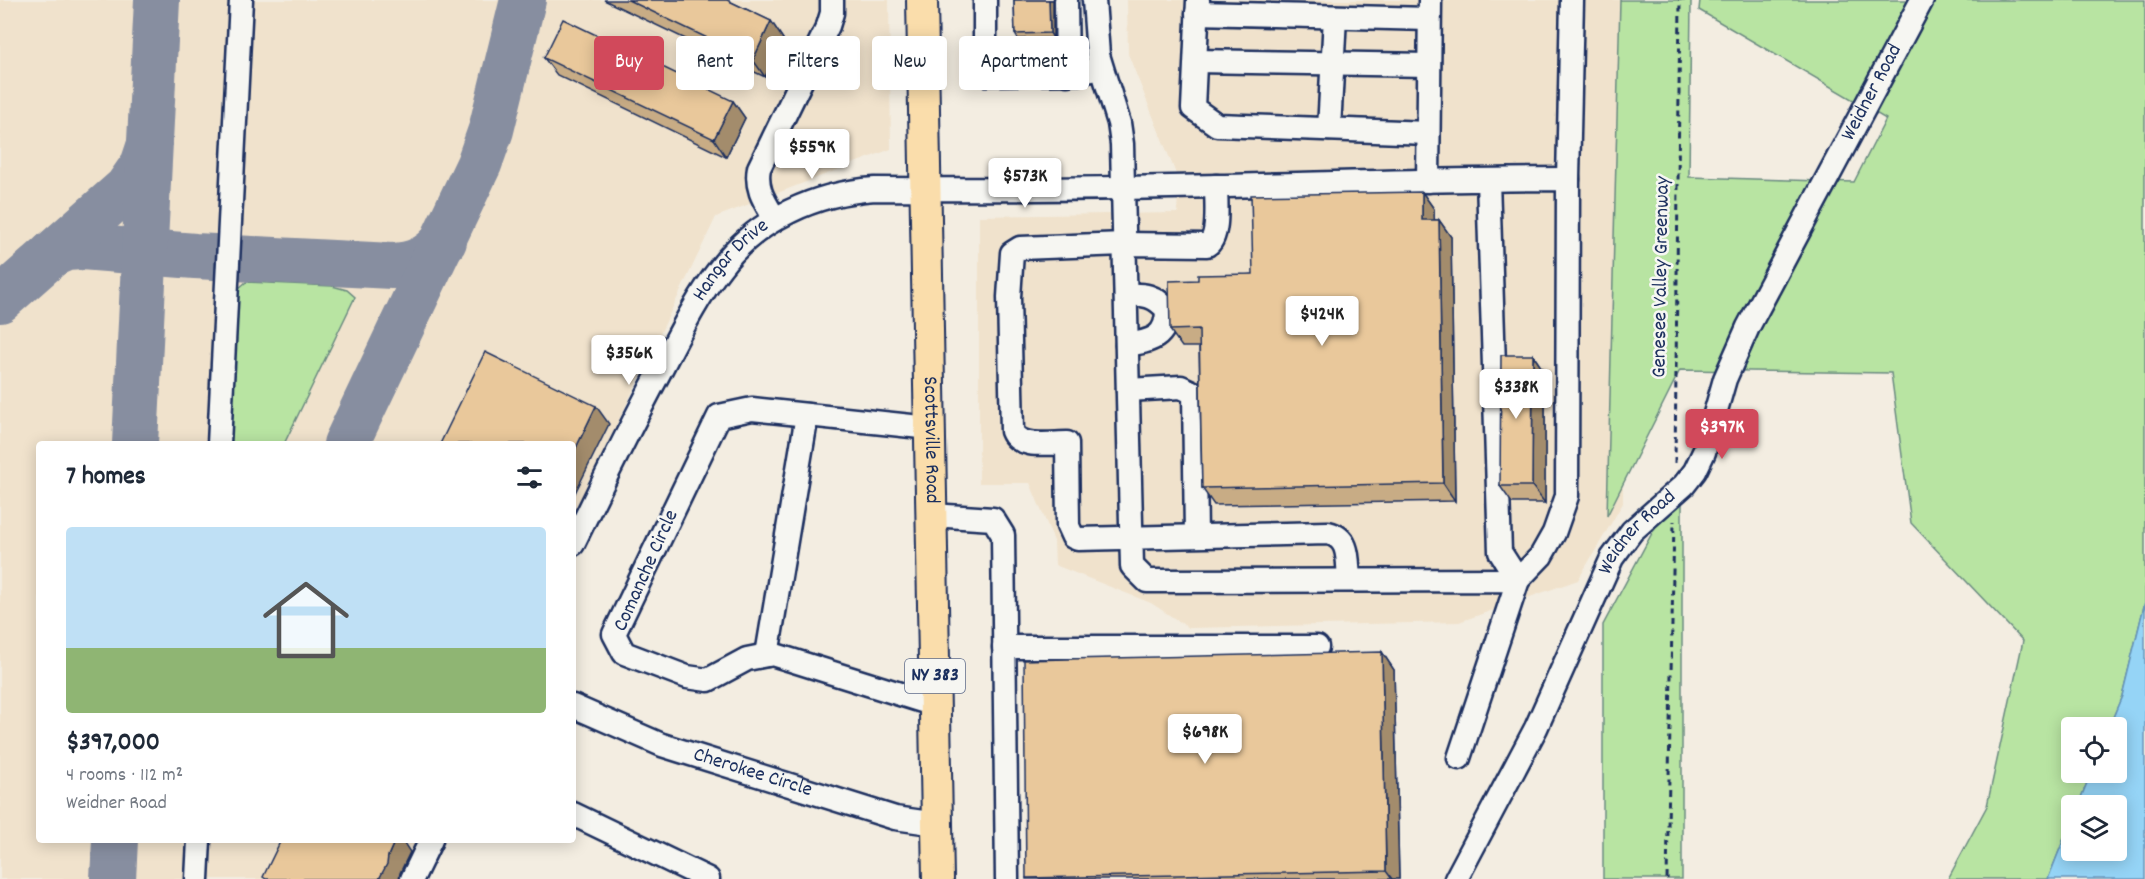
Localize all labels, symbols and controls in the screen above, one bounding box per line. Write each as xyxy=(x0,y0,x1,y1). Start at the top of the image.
chip: Buy xyxy=(594,36,664,90)
chip: Rent xyxy=(676,36,754,90)
chip: Filters xyxy=(766,36,860,90)
chip: New xyxy=(872,36,947,90)
chip: Apartment xyxy=(959,36,1089,90)
street label: Weidner Road xyxy=(1834,39,1911,147)
pin: $559K xyxy=(770,129,854,180)
text: $559K xyxy=(788,134,836,162)
pin: $573K xyxy=(983,158,1067,209)
text: $573K xyxy=(1002,163,1048,191)
street label: Genesee Valley Greenway xyxy=(1645,175,1679,378)
street label: Hangar Drive xyxy=(686,212,775,308)
pin: $424K xyxy=(1280,296,1364,347)
text: $424K xyxy=(1300,301,1344,329)
pin: $356K xyxy=(587,335,671,386)
text: $356K xyxy=(605,340,653,368)
pin: $338K xyxy=(1474,369,1558,420)
text: $338K xyxy=(1493,374,1539,402)
street label: Scottsville Road xyxy=(914,376,946,504)
pin: $397K xyxy=(1680,409,1764,460)
text: $397K xyxy=(1699,414,1745,442)
text: 7 homes xyxy=(66,459,146,496)
icon: filters xyxy=(513,461,546,494)
street label: Weidner Road xyxy=(1591,483,1683,580)
street label: Comanche Circle xyxy=(607,505,687,637)
icon: home xyxy=(252,566,360,674)
road number: NY 383 xyxy=(905,659,965,693)
pin: $698K xyxy=(1163,714,1247,765)
map controls xyxy=(2061,717,2127,861)
button: locate xyxy=(2061,717,2127,783)
text: $698K xyxy=(1182,719,1228,747)
text: $397,000 xyxy=(66,725,160,762)
street label: Cherokee Circle xyxy=(689,741,816,806)
text: 4 rooms · 112 m² xyxy=(66,762,183,790)
text: Weidner Road xyxy=(66,790,167,818)
button: layers xyxy=(2061,795,2127,861)

